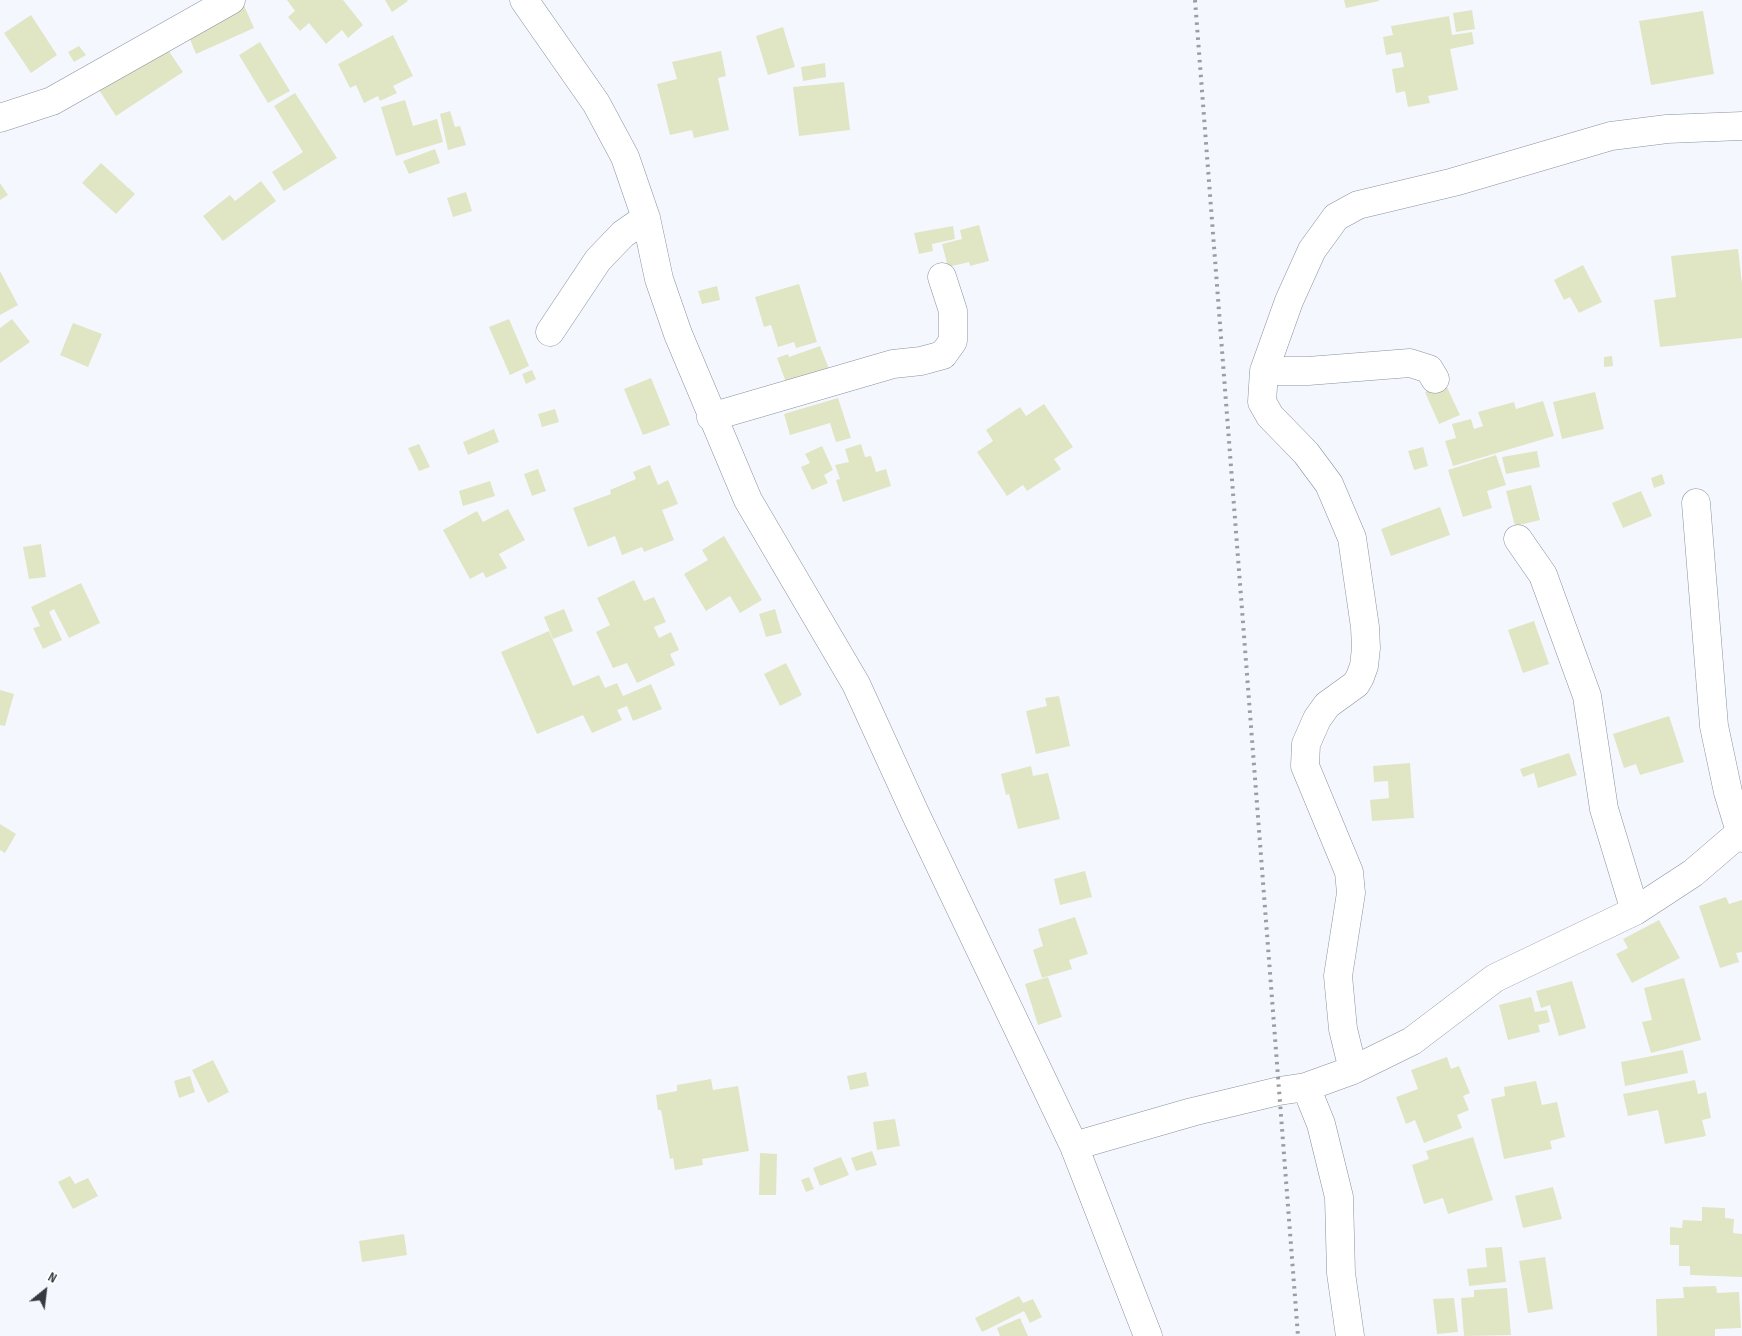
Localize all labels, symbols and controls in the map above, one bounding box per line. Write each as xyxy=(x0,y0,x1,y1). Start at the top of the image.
north arrow xyxy=(20,1266,70,1316)
text: N xyxy=(45,1268,60,1287)

